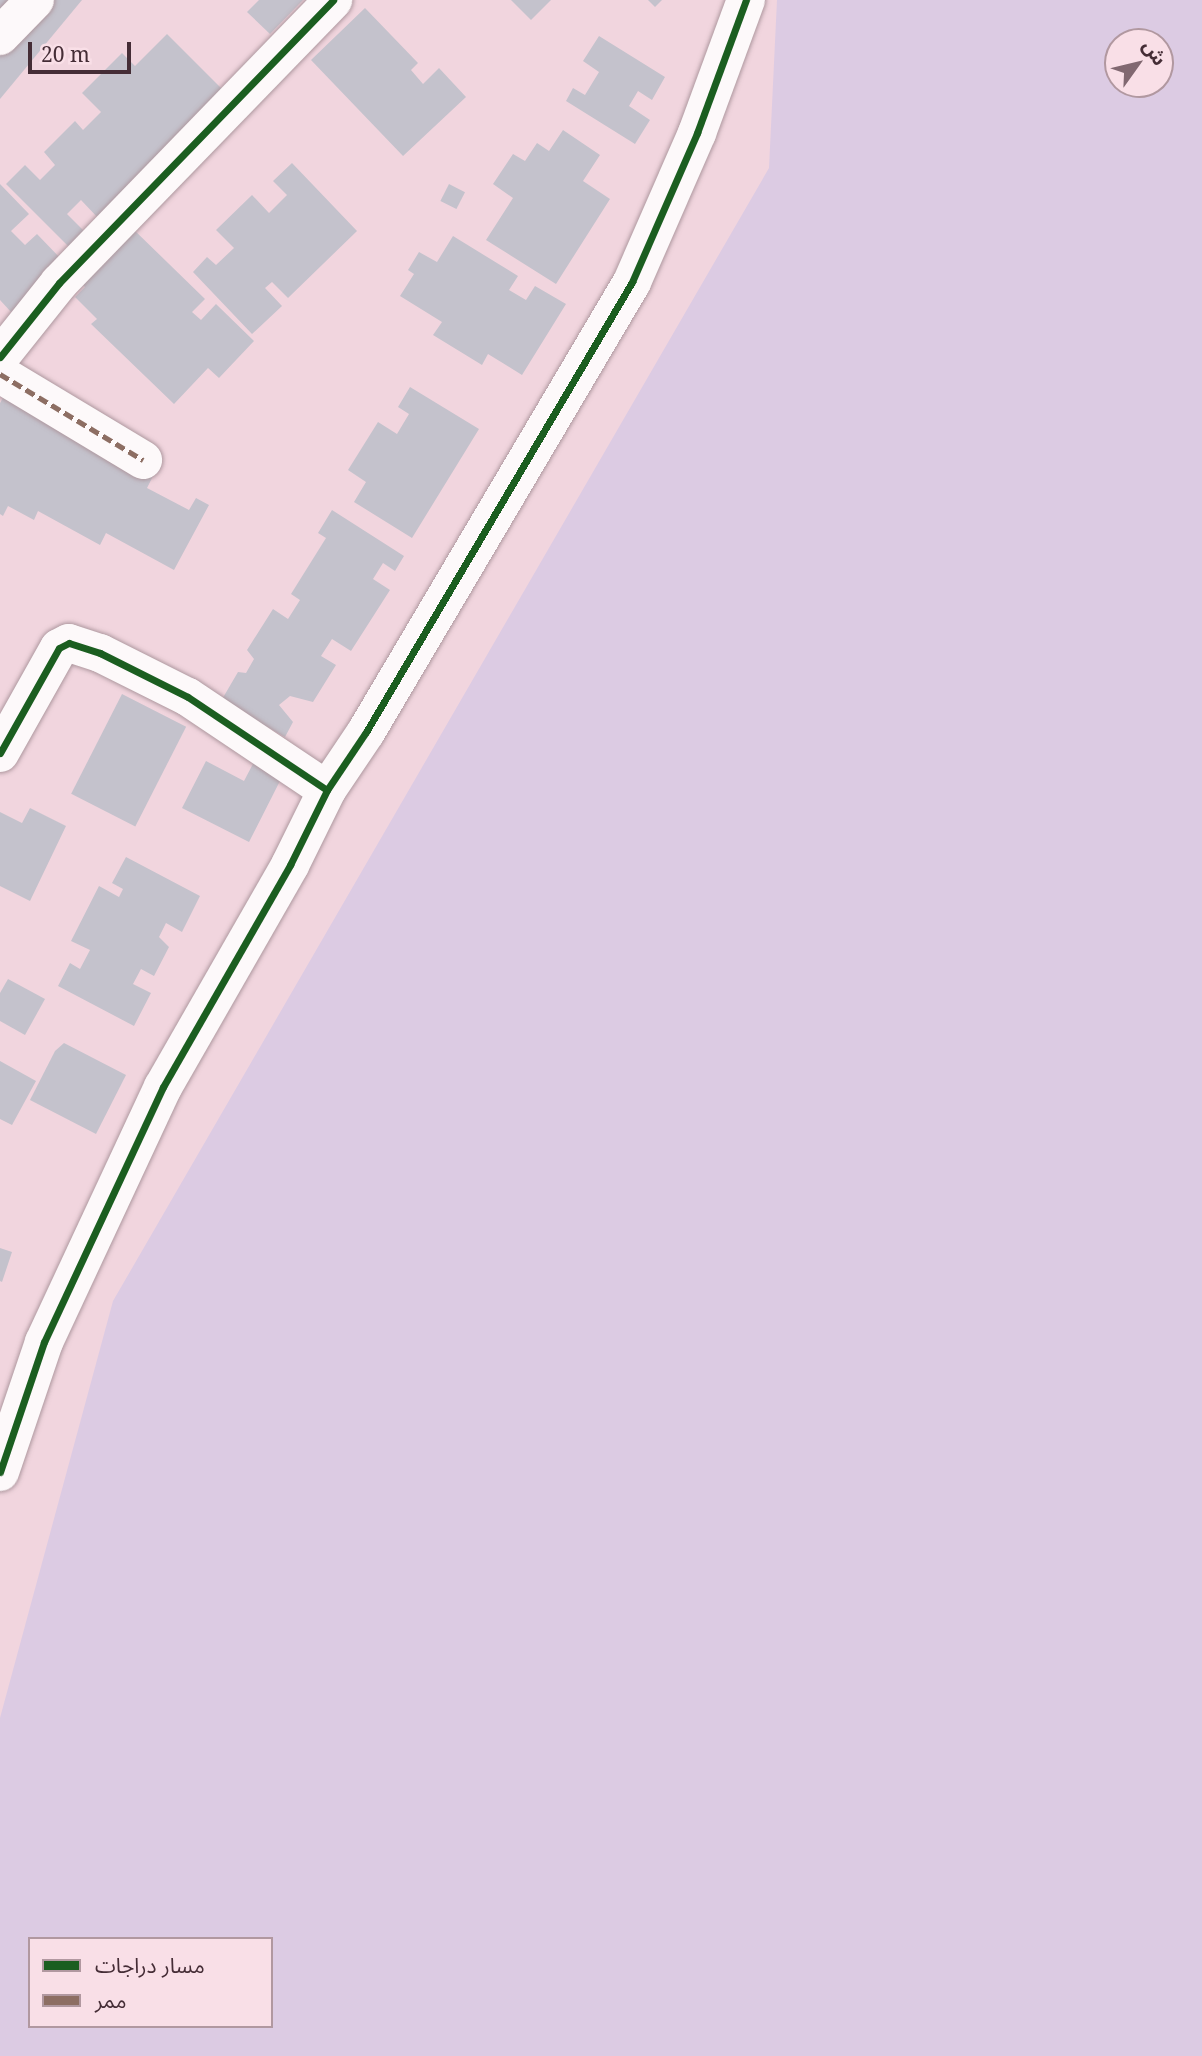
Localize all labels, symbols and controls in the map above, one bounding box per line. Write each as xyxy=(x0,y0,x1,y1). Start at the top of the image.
scale bar xyxy=(32,28,135,72)
north arrow xyxy=(1104,28,1174,98)
text: ش xyxy=(1137,34,1173,70)
text: 20 m xyxy=(41,40,90,68)
legend xyxy=(28,1937,273,2028)
text: مسار دراجات xyxy=(95,1951,205,1979)
text: ممر xyxy=(95,1986,126,2014)

